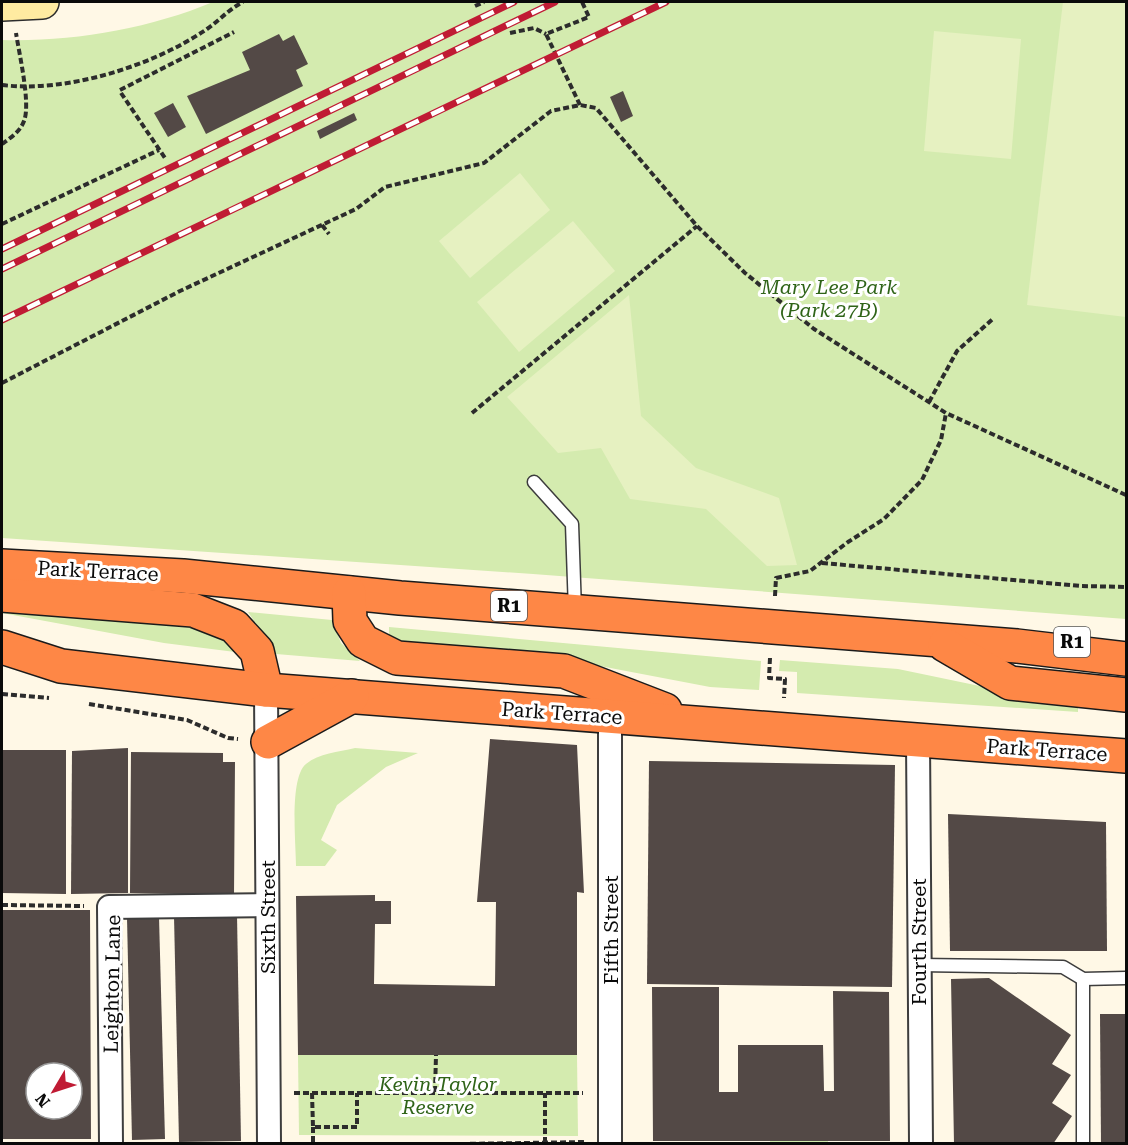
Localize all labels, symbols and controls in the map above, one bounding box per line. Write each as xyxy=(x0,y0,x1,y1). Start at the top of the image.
park label: Mary Lee Park (Park 27B) xyxy=(760,275,897,322)
street label: Park Terrace xyxy=(37,556,159,586)
road number: R1 xyxy=(491,591,527,621)
road number: R1 xyxy=(1054,627,1090,657)
street label: Park Terrace xyxy=(501,697,623,729)
street label: Park Terrace xyxy=(986,734,1108,766)
street label: Sixth Street xyxy=(256,860,280,974)
street label: Fifth Street xyxy=(599,875,623,985)
street label: Fourth Street xyxy=(907,878,931,1006)
street label: Leighton Lane xyxy=(99,914,125,1054)
north arrow xyxy=(24,1061,84,1121)
park label: Kevin Taylor Reserve xyxy=(378,1072,498,1119)
text: N xyxy=(31,1089,54,1111)

